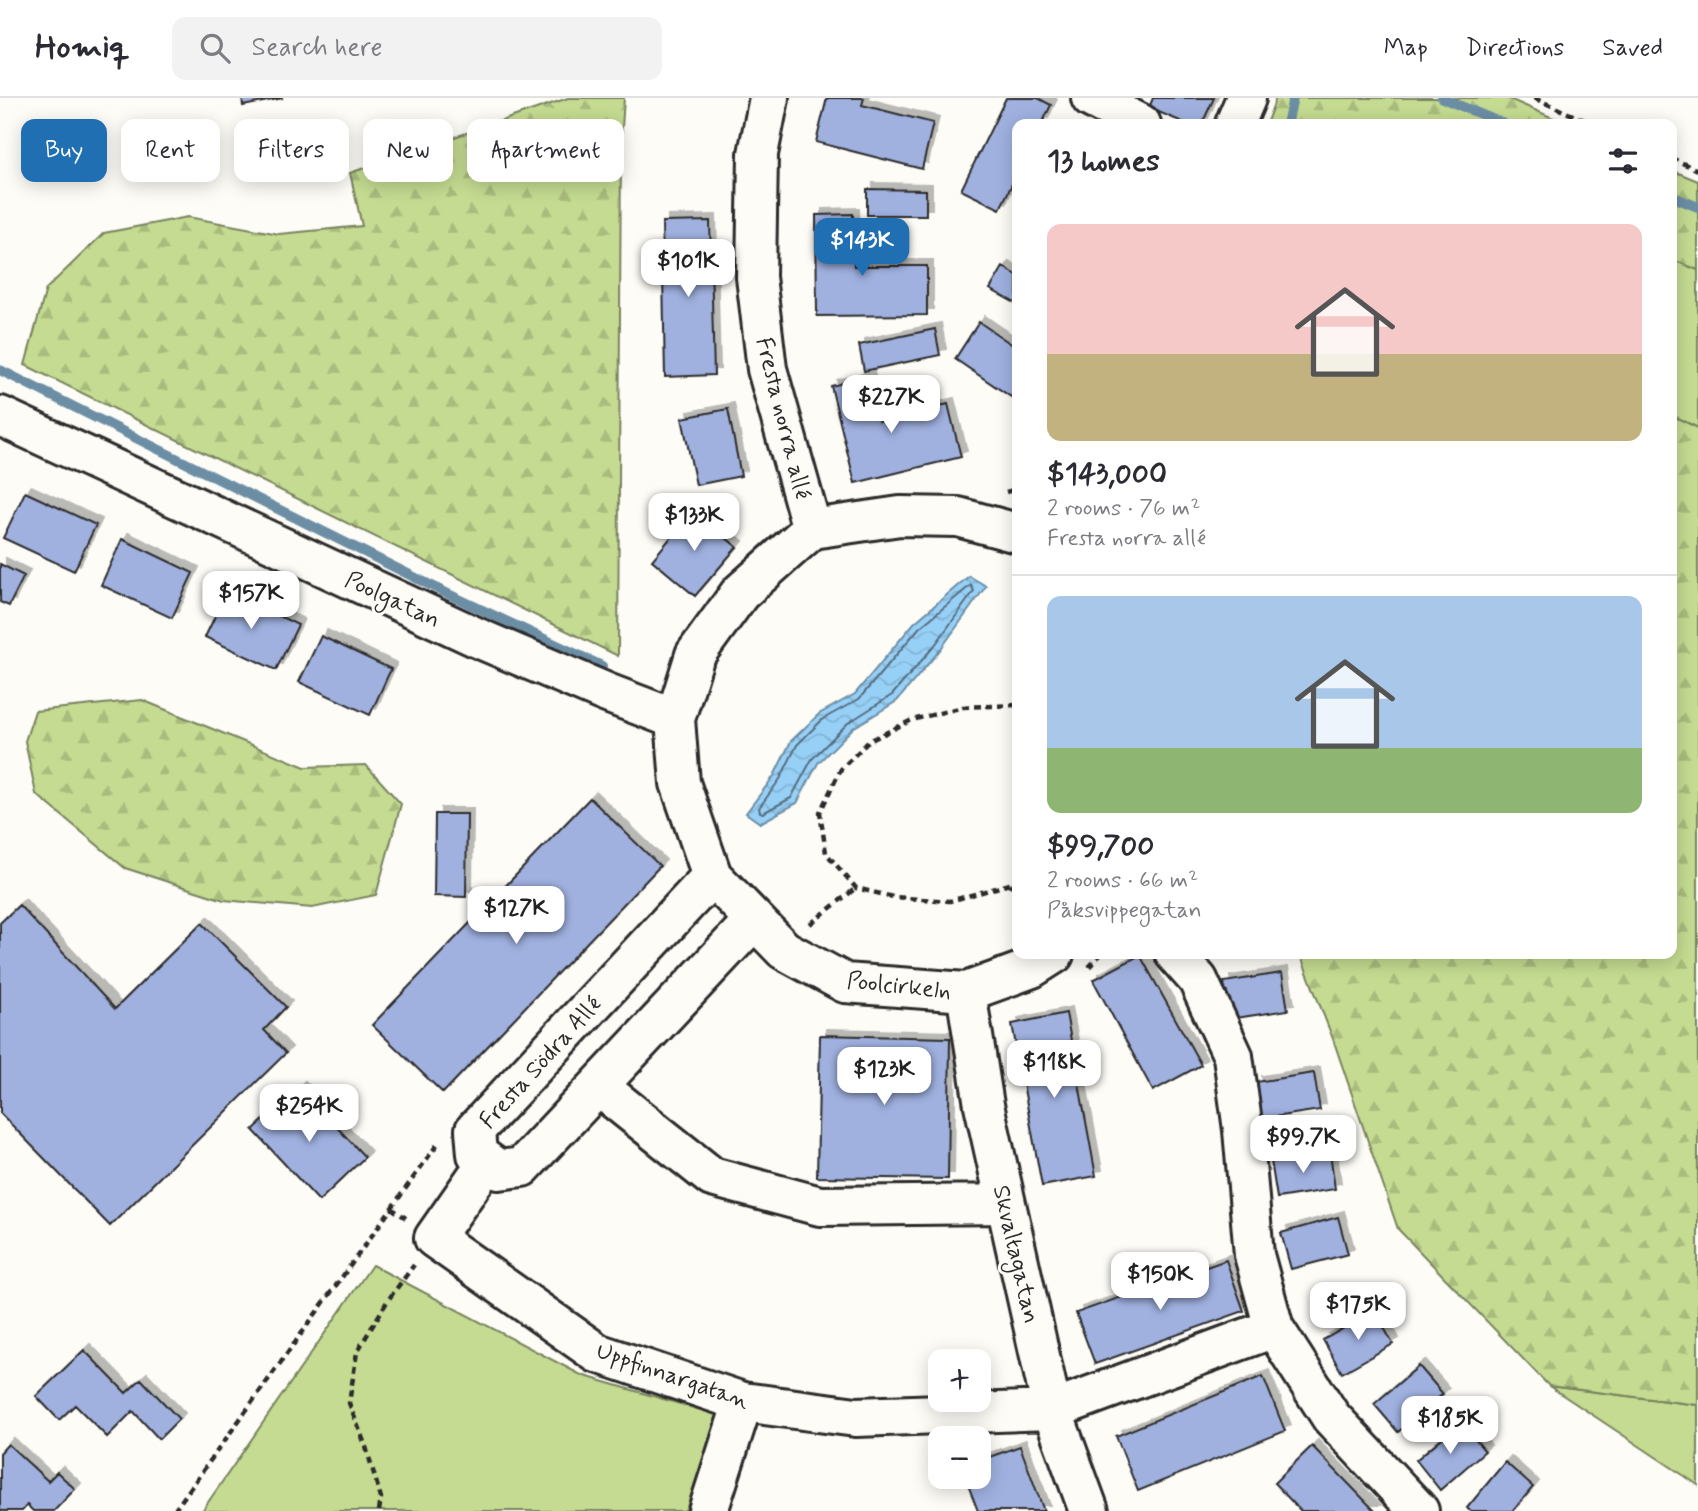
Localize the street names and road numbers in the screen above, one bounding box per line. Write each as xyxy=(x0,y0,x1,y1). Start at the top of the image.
street label: Fresta norra allé xyxy=(747,334,818,503)
street label: Poolgatan xyxy=(339,565,445,638)
street label: Poolcirkeln xyxy=(845,966,952,1007)
street label: Fresta Södra Allé xyxy=(473,990,609,1136)
street label: Skvaltagatan xyxy=(983,1182,1046,1327)
street label: Uppfinnargatan xyxy=(592,1336,753,1417)

